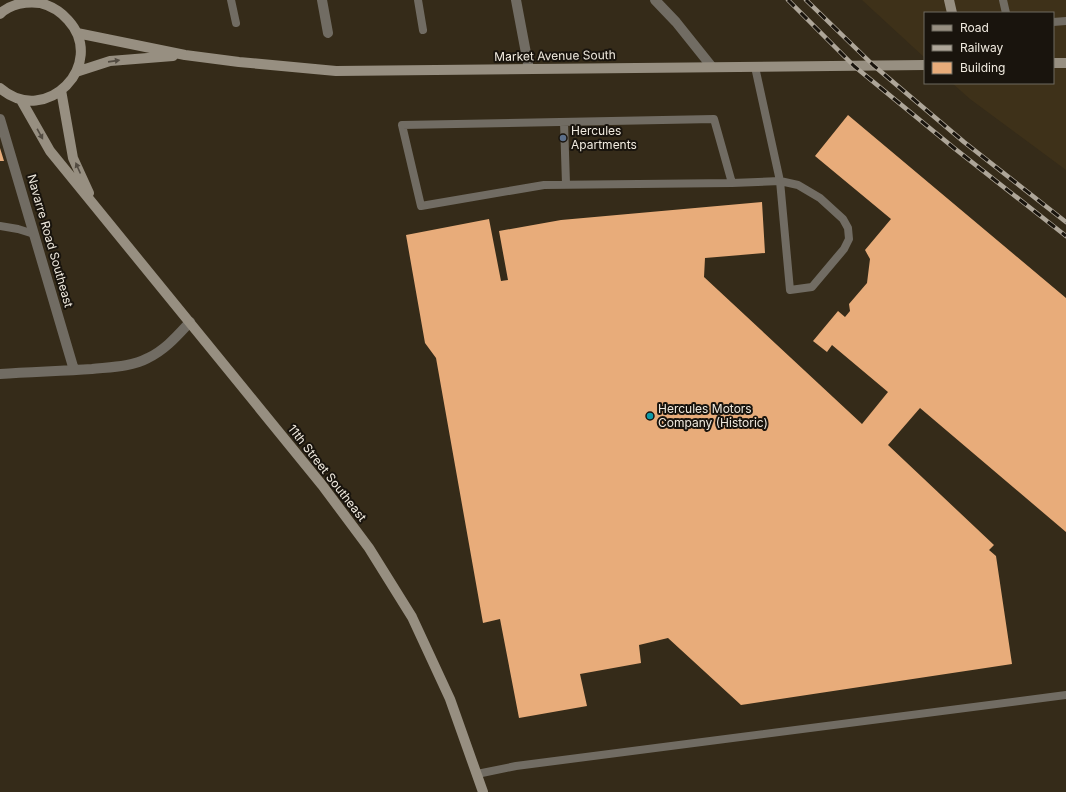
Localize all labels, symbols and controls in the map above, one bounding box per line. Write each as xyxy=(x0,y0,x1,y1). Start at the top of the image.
legend xyxy=(924,12,1054,84)
text: Road xyxy=(960,20,989,35)
text: Railway xyxy=(960,40,1004,55)
street label: Market Avenue South xyxy=(494,47,616,64)
one-way arrow xyxy=(108,58,120,64)
text: Building xyxy=(960,60,1005,75)
place label: Hercules Apartments xyxy=(571,123,637,152)
one-way arrow xyxy=(37,128,44,140)
marker: Hercules Apartments xyxy=(558,133,568,143)
one-way arrow xyxy=(75,162,81,174)
street label: Navarre Road Southeast xyxy=(24,173,77,309)
place label: Hercules Motors Company (Historic) xyxy=(658,401,768,430)
marker: Hercules Motors Company (Historic) xyxy=(645,411,655,421)
street label: 11th Street Southeast xyxy=(285,421,370,524)

